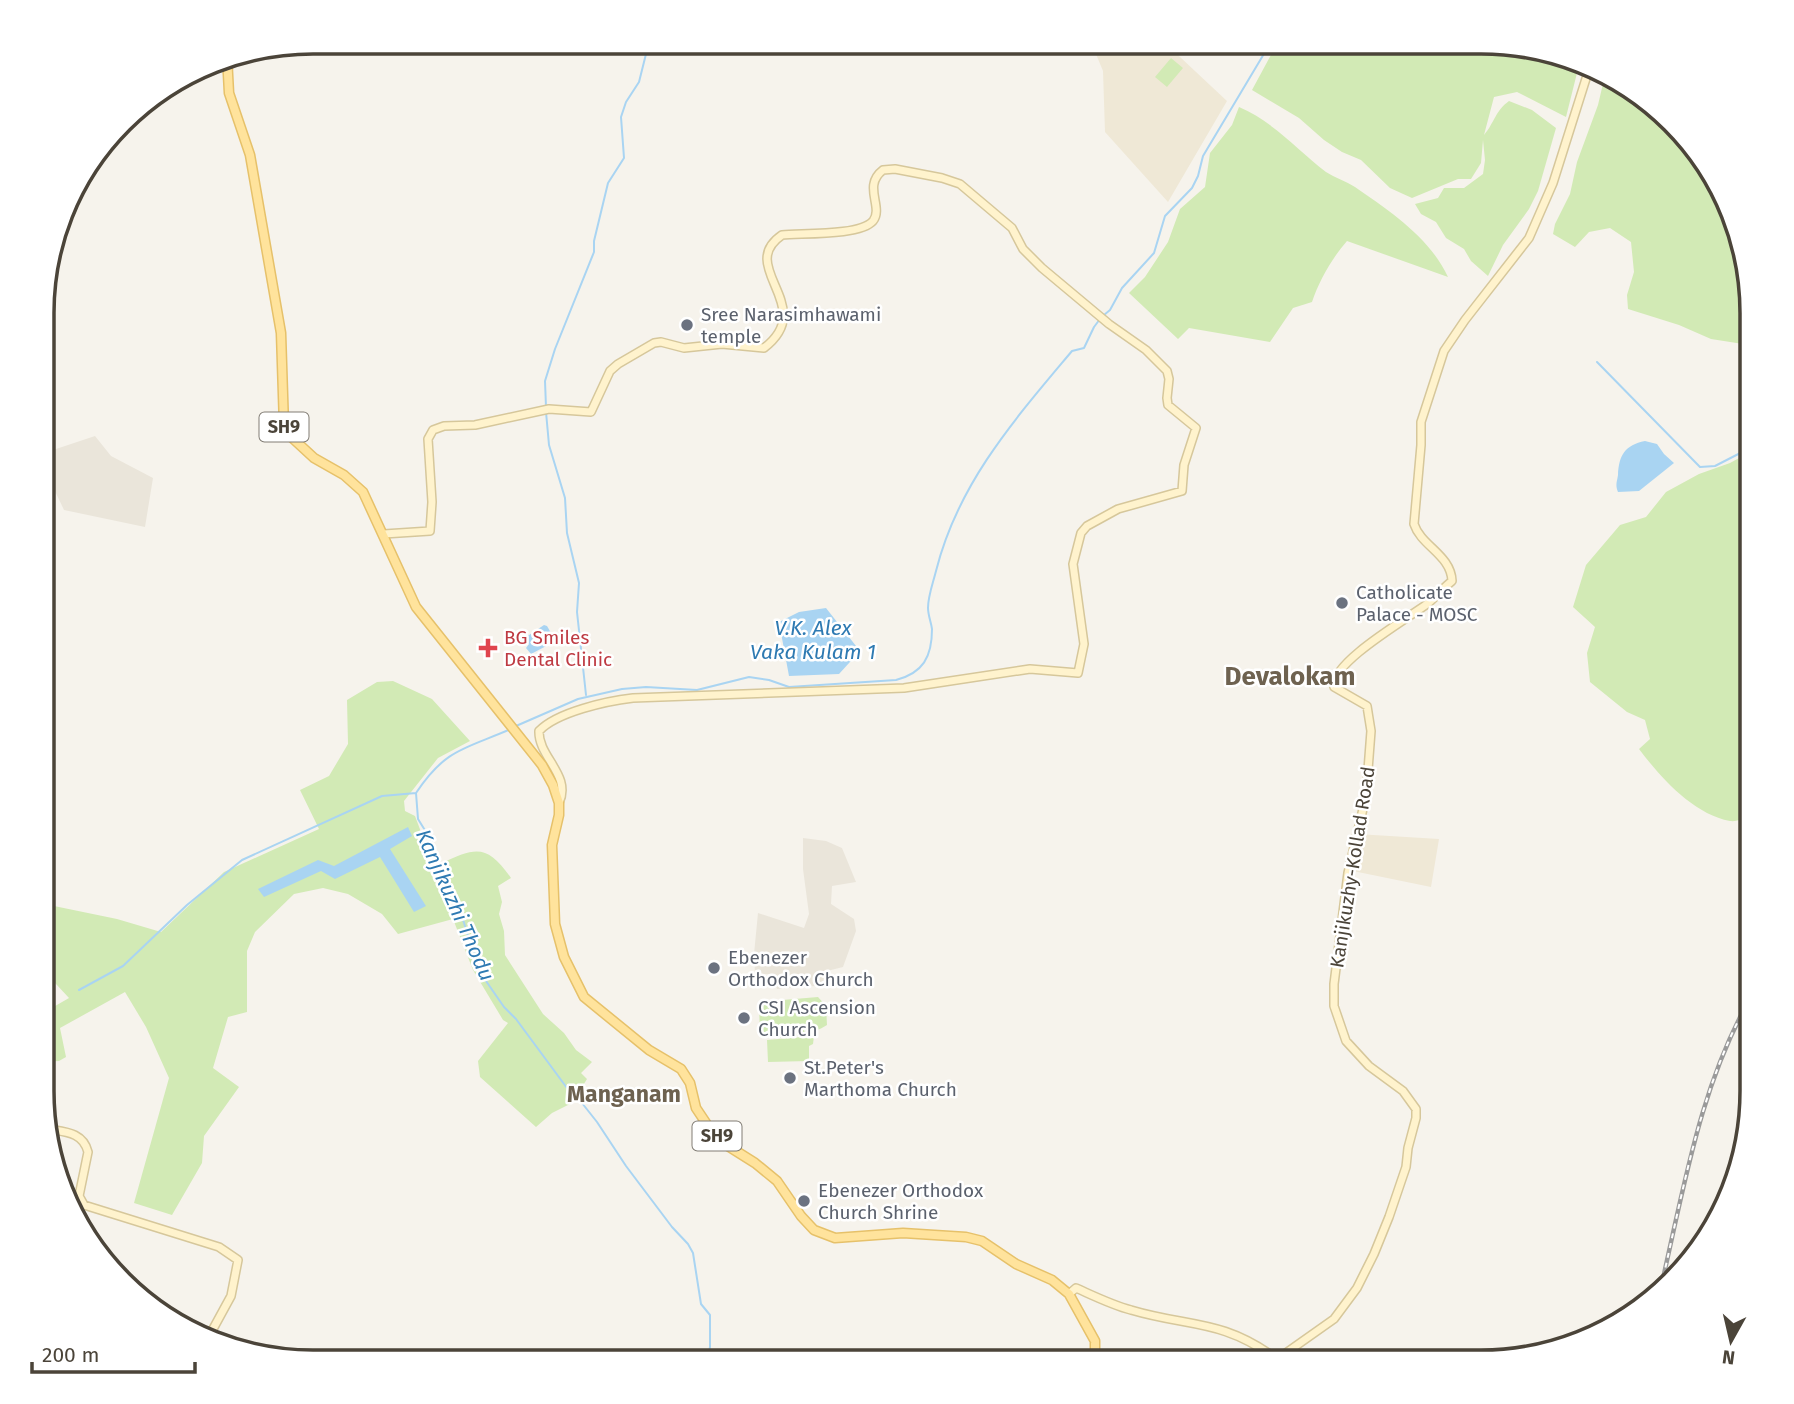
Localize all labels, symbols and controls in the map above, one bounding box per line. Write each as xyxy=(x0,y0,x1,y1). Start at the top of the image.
place label: Sree Narasimhawami temple xyxy=(701,303,881,348)
marker: Sree Narasimhawami temple xyxy=(679,317,695,333)
road number: SH9 xyxy=(260,412,308,442)
place label: Catholicate Palace - MOSC xyxy=(1356,581,1478,626)
marker: Catholicate Palace - MOSC xyxy=(1334,595,1350,611)
water label: V.K. Alex Vaka Kulam 1 xyxy=(750,615,876,665)
place label: BG Smiles Dental Clinic xyxy=(504,626,612,671)
marker: BG Smiles Dental Clinic xyxy=(478,638,498,658)
district label: Devalokam xyxy=(1225,661,1355,692)
street label: Kanjikuzhy-Kollad Road xyxy=(1325,765,1380,969)
water label: Kanjikuzhi Thodu xyxy=(410,825,500,985)
place label: Ebenezer Orthodox Church xyxy=(728,946,874,991)
marker: Ebenezer Orthodox Church xyxy=(706,960,722,976)
place label: CSI Ascension Church xyxy=(758,996,876,1041)
marker: CSI Ascension Church xyxy=(736,1010,752,1026)
place label: St.Peter's Marthoma Church xyxy=(804,1056,957,1101)
marker: St.Peter's Marthoma Church xyxy=(782,1070,798,1086)
district label: Manganam xyxy=(567,1080,681,1108)
road number: SH9 xyxy=(692,1121,742,1150)
place label: Ebenezer Orthodox Church Shrine xyxy=(818,1179,984,1224)
marker: Ebenezer Orthodox Church Shrine xyxy=(796,1193,812,1209)
north arrow xyxy=(1696,1306,1766,1376)
scale bar xyxy=(32,1330,194,1374)
text: 200 m xyxy=(42,1342,99,1368)
text: N xyxy=(1721,1345,1737,1370)

